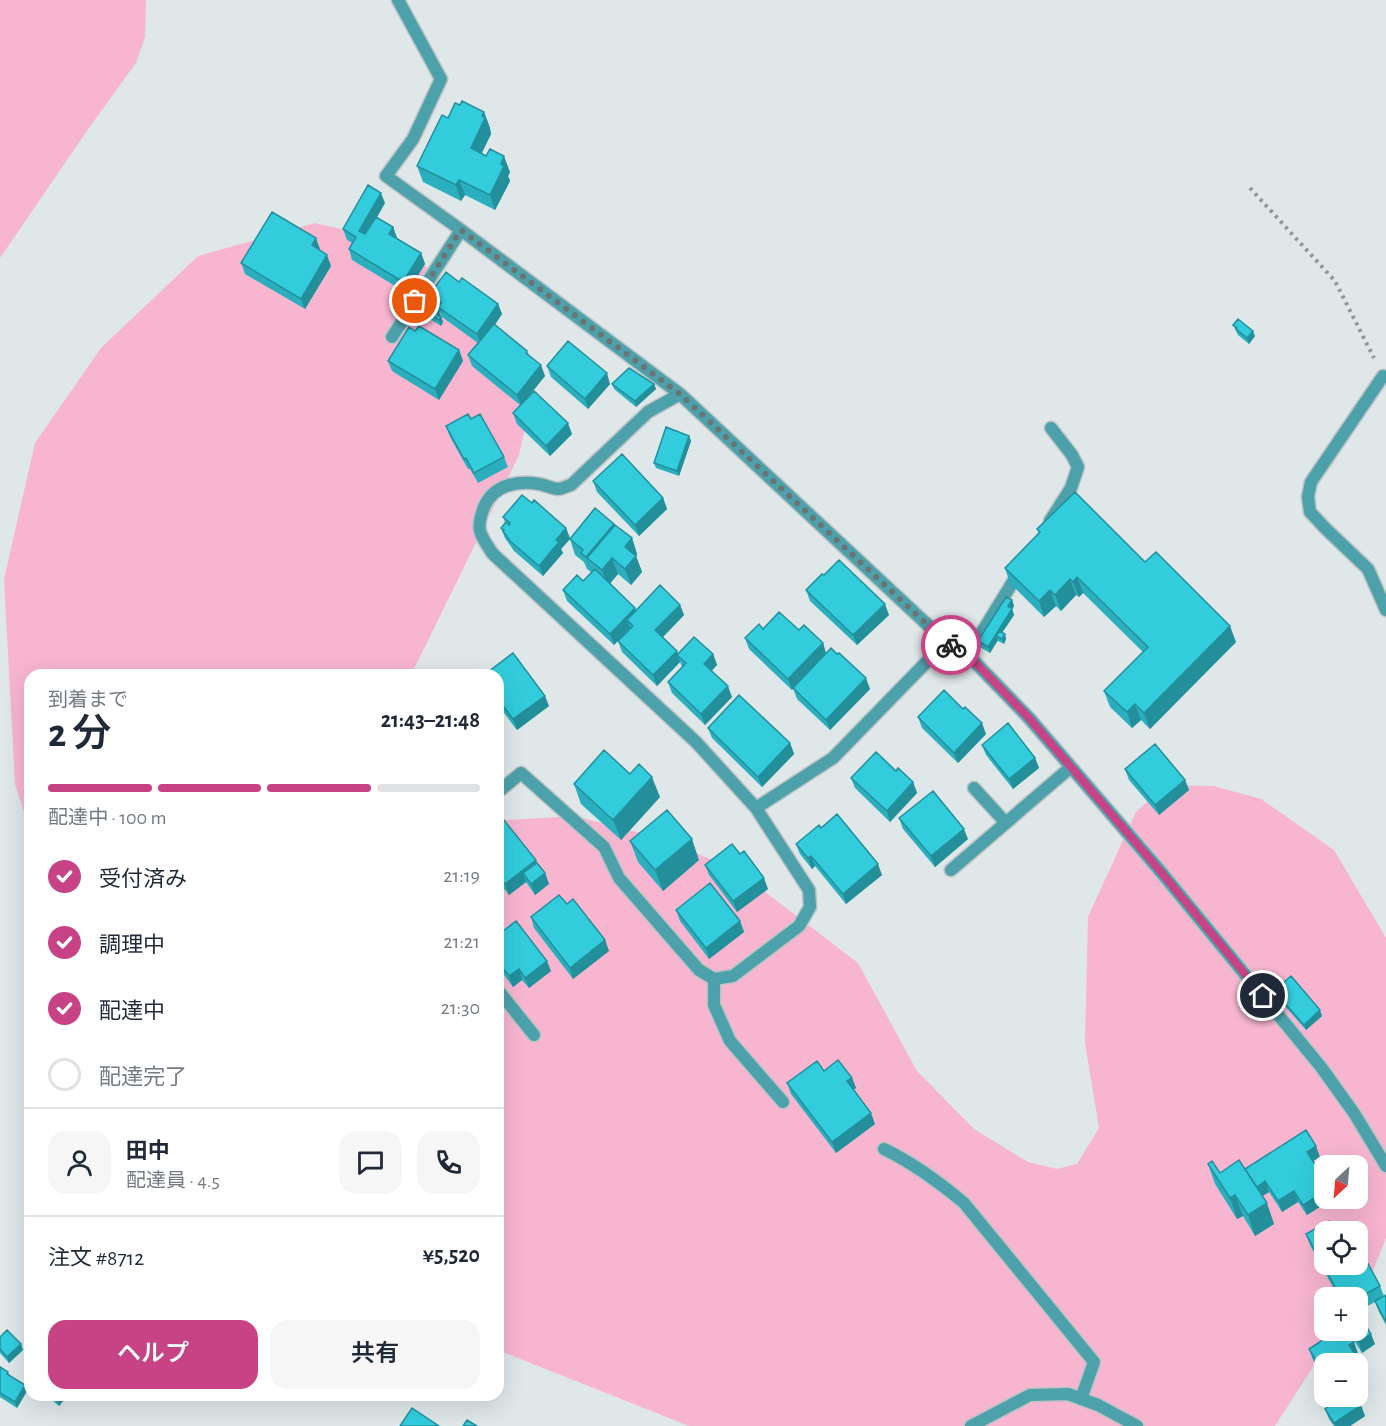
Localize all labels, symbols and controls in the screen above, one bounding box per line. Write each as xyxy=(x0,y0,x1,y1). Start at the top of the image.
pin xyxy=(389,275,440,326)
icon: bag xyxy=(398,284,431,317)
courier xyxy=(921,615,981,675)
icon: bike xyxy=(935,629,968,662)
text: 到着まで xyxy=(48,690,128,710)
text: 21:43–21:48 xyxy=(381,709,480,731)
text: 2 分 xyxy=(48,715,111,754)
text: 配達中 · 100 m xyxy=(48,808,166,828)
icon: check xyxy=(48,860,81,893)
text: 21:19 xyxy=(443,866,480,886)
text: 受付済み xyxy=(99,868,187,890)
icon: check xyxy=(48,926,81,959)
text: 21:21 xyxy=(443,932,480,952)
text: 調理中 xyxy=(99,934,165,956)
pin xyxy=(1237,970,1288,1021)
icon: home xyxy=(1246,979,1279,1012)
icon: check xyxy=(48,992,81,1025)
text: 21:30 xyxy=(441,998,480,1018)
text: 配達中 xyxy=(99,1000,165,1022)
text: 配達完了 xyxy=(99,1066,187,1088)
button: person xyxy=(48,1131,111,1194)
button: chat xyxy=(339,1131,402,1194)
button: phone xyxy=(417,1131,480,1194)
text: 田中 xyxy=(126,1140,170,1162)
north arrow xyxy=(1314,1155,1368,1209)
map controls xyxy=(1314,1155,1368,1407)
text: 配達員 · 4.5 xyxy=(126,1171,220,1191)
button: locate xyxy=(1314,1221,1368,1275)
text: ¥5,520 xyxy=(423,1244,480,1266)
text: 注文 #8712 xyxy=(48,1247,144,1269)
button: + xyxy=(1314,1287,1368,1341)
button: ヘルプ xyxy=(48,1320,258,1389)
button: 共有 xyxy=(270,1320,480,1389)
button: − xyxy=(1314,1353,1368,1407)

